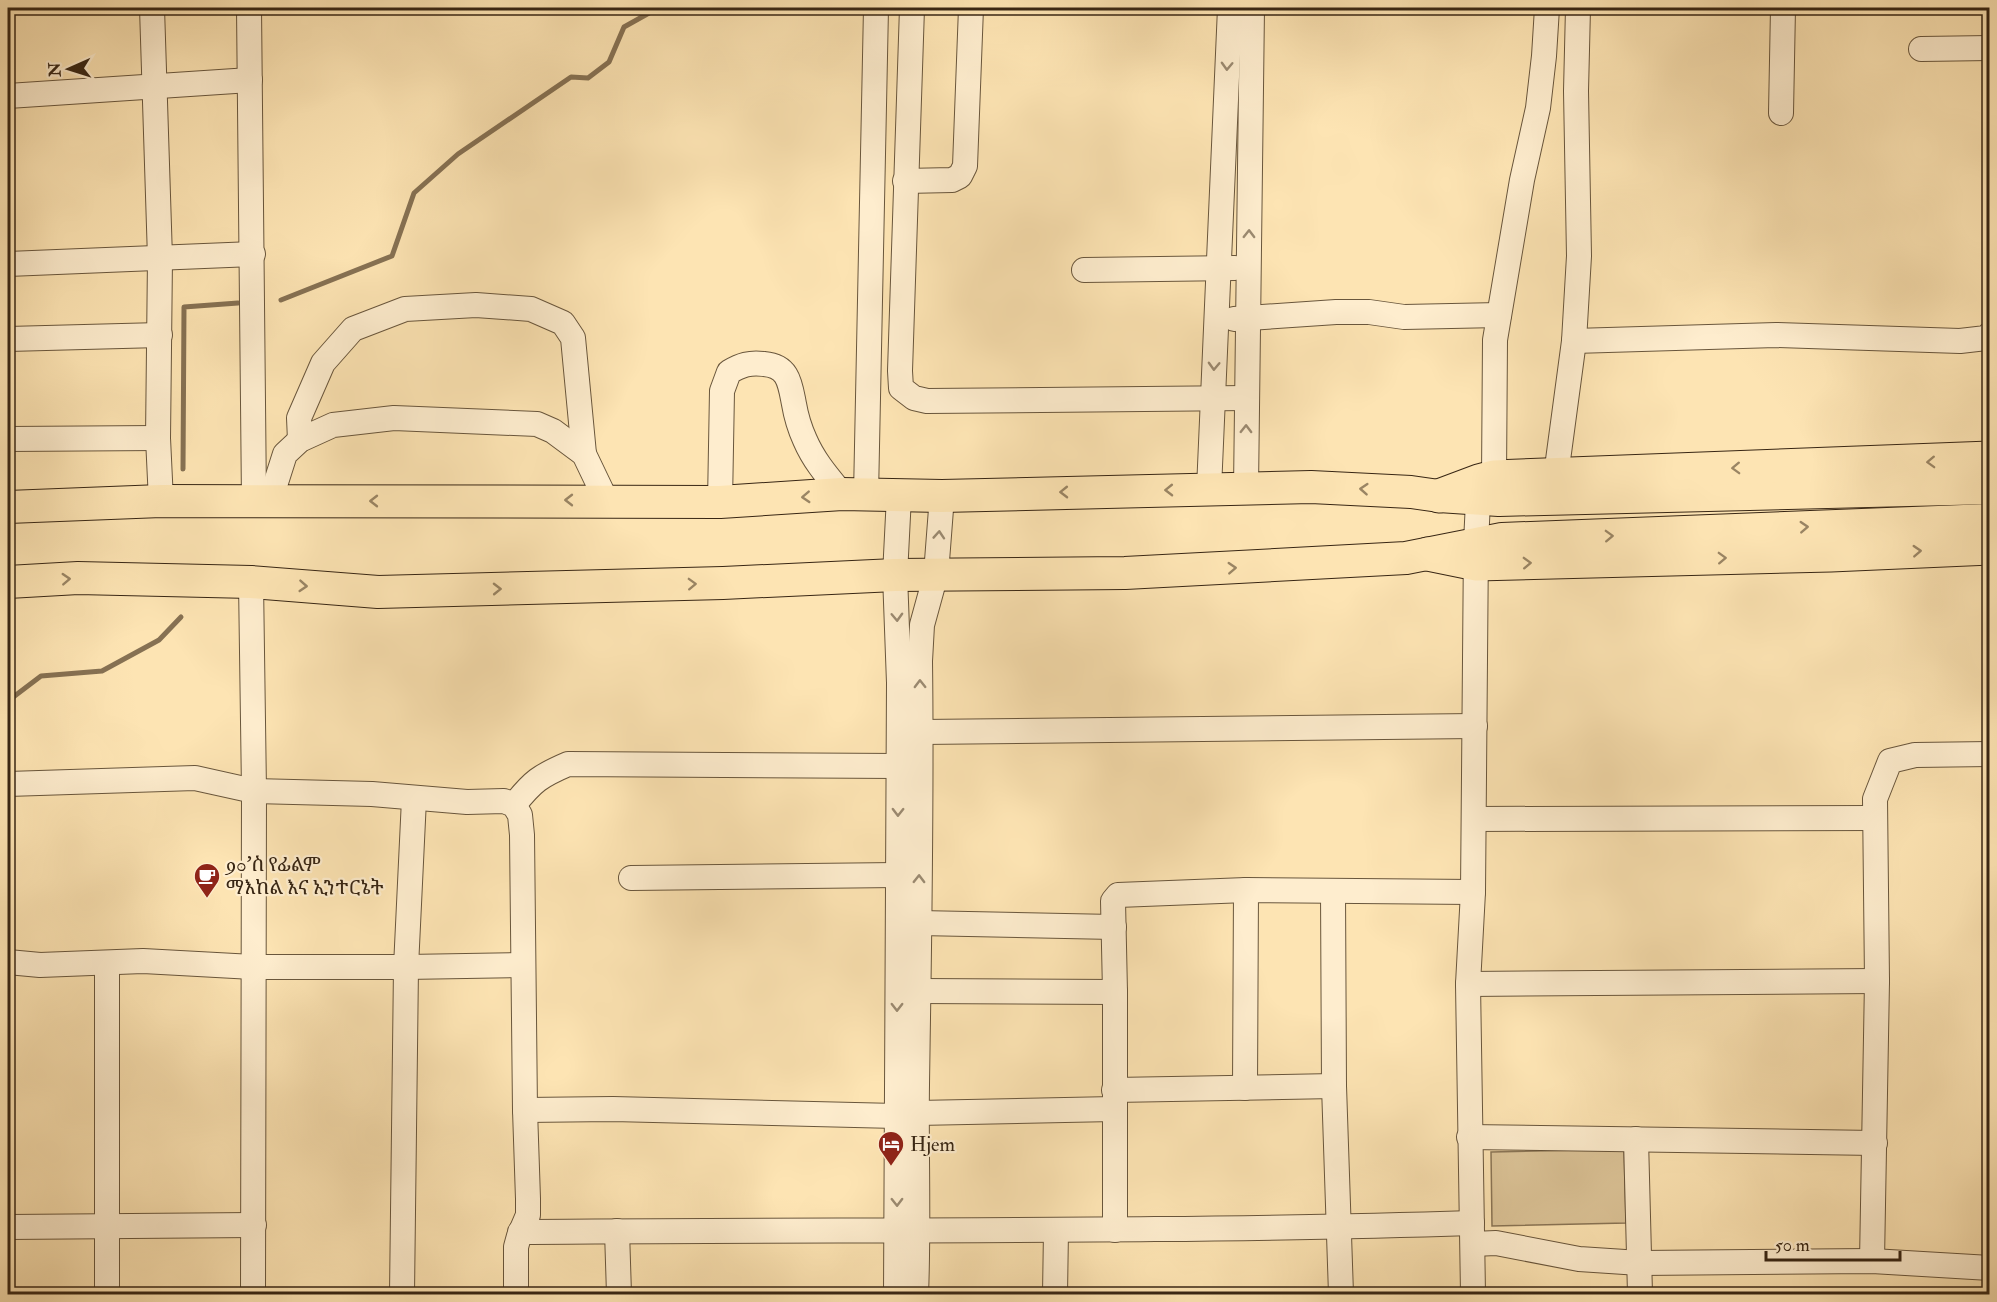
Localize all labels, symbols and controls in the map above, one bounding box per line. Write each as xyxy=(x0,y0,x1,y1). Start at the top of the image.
north arrow xyxy=(39,39,99,99)
text: N xyxy=(45,61,65,78)
one-way arrow xyxy=(1221,61,1234,70)
one-way arrow xyxy=(1243,230,1255,239)
one-way arrow xyxy=(1208,361,1221,370)
one-way arrow xyxy=(1240,425,1252,434)
one-way arrow xyxy=(1927,455,1936,468)
one-way arrow xyxy=(1732,462,1741,474)
one-way arrow xyxy=(1359,483,1368,496)
one-way arrow xyxy=(1164,484,1173,496)
one-way arrow xyxy=(1059,486,1068,498)
one-way arrow xyxy=(801,490,810,503)
one-way arrow xyxy=(564,494,573,506)
one-way arrow xyxy=(369,495,378,507)
one-way arrow xyxy=(1800,521,1809,534)
one-way arrow xyxy=(1605,529,1614,542)
one-way arrow xyxy=(932,530,945,539)
one-way arrow xyxy=(1913,544,1922,557)
one-way arrow xyxy=(1718,552,1727,564)
one-way arrow xyxy=(1523,556,1532,569)
one-way arrow xyxy=(1228,562,1237,575)
one-way arrow xyxy=(61,572,70,585)
one-way arrow xyxy=(688,577,697,590)
one-way arrow xyxy=(298,580,307,593)
one-way arrow xyxy=(493,583,502,595)
one-way arrow xyxy=(890,613,903,622)
one-way arrow xyxy=(914,680,926,689)
one-way arrow xyxy=(892,808,904,817)
place label: 90'ስ የፊልም ማእከል እና ኢንተርኔት xyxy=(224,852,384,900)
cafe icon: 90'ስ የፊልም ማእከል እና ኢንተርኔት xyxy=(192,861,222,899)
one-way arrow xyxy=(913,875,925,884)
one-way arrow xyxy=(891,1003,903,1012)
hotel icon: Hjem xyxy=(876,1129,906,1167)
place label: Hjem xyxy=(910,1132,955,1157)
one-way arrow xyxy=(891,1198,903,1207)
scale bar xyxy=(1766,1224,1900,1262)
text: 50 m xyxy=(1775,1234,1810,1257)

